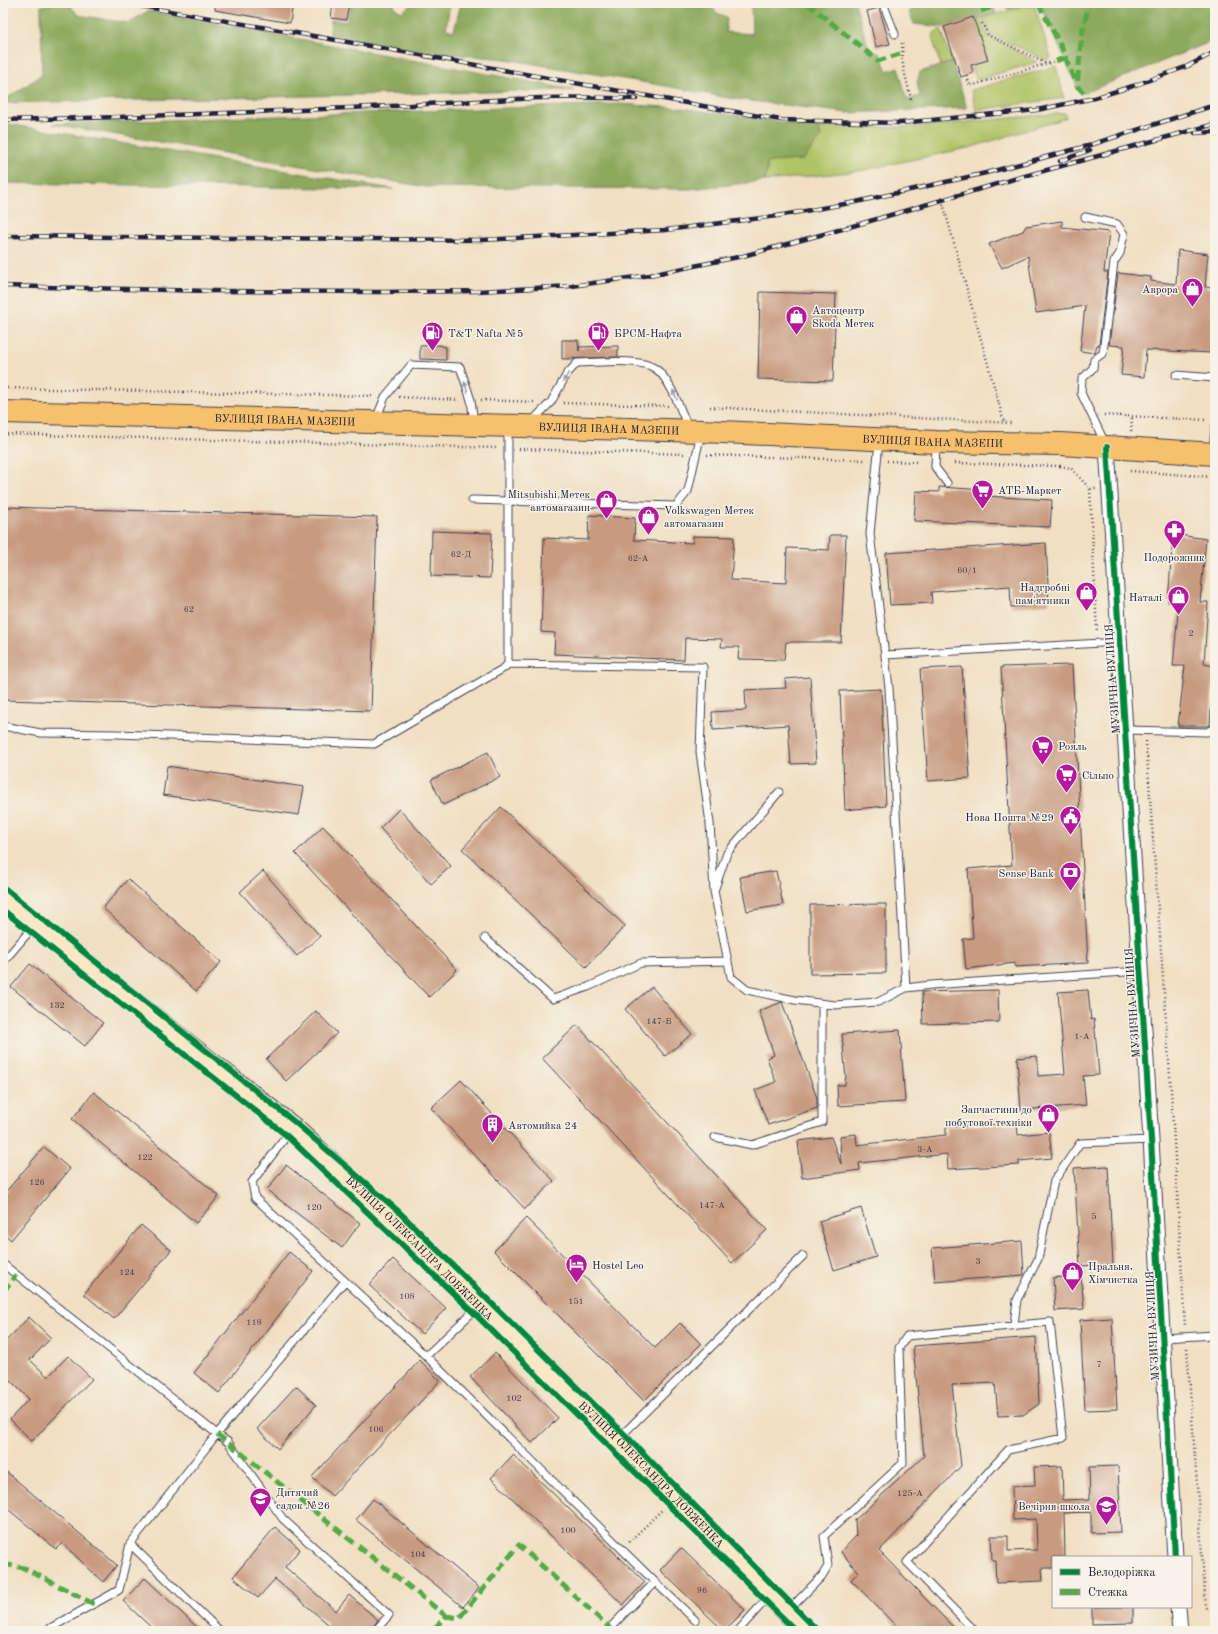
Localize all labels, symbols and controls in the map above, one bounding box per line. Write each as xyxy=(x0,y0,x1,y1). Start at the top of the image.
shop icon: Аврора xyxy=(1180,276,1206,309)
place label: Аврора xyxy=(1142,285,1179,296)
shop icon: Автоцентр Skoda Метек xyxy=(784,303,810,336)
place label: Автоцентр Skoda Метек xyxy=(812,306,875,330)
fuel station icon: Т&T Nafta №5 xyxy=(420,320,446,353)
fuel station icon: БРСМ-Нафта xyxy=(585,320,611,353)
place label: Т&T Nafta №5 xyxy=(448,329,523,340)
place label: БРСМ-Нафта xyxy=(614,329,683,340)
one-way arrow xyxy=(563,371,570,383)
one-way arrow xyxy=(463,381,469,393)
one-way arrow xyxy=(671,389,677,401)
street label: ВУЛИЦЯ ІВАНА МАЗЕПИ xyxy=(214,414,356,429)
street label: ВУЛИЦЯ ІВАНА МАЗЕПИ xyxy=(538,423,680,437)
street label: ВУЛИЦЯ ІВАНА МАЗЕПИ xyxy=(862,435,1004,450)
supermarket icon: АТБ-Маркет xyxy=(970,477,996,510)
place label: АТБ-Маркет xyxy=(998,486,1061,497)
shop icon: Mitsubishi Метек автомагазин xyxy=(593,487,619,520)
place label: Mitsubishi Метек автомагазин xyxy=(508,490,590,514)
shop icon: Volkswagen Метек автомагазин xyxy=(635,503,661,536)
place label: Volkswagen Метек автомагазин xyxy=(664,506,755,530)
pharmacy icon: Подорожник xyxy=(1161,518,1187,551)
house number: 62-Д xyxy=(451,550,472,559)
place label: Подорожник xyxy=(1143,553,1205,564)
house number: 62-А xyxy=(628,554,648,563)
house number: 60/1 xyxy=(957,566,977,575)
shop icon: Надгробні пам'ятники xyxy=(1073,580,1099,613)
place label: Надгробні пам'ятники xyxy=(1015,583,1070,607)
shop icon: Наталі xyxy=(1165,584,1191,617)
place label: Наталі xyxy=(1129,593,1162,604)
house number: 62 xyxy=(184,605,194,614)
street label: МУЗИЧНА ВУЛИЦЯ xyxy=(1104,624,1123,734)
house number: 2 xyxy=(1188,629,1194,638)
supermarket icon: Рояль xyxy=(1029,733,1055,766)
place label: Рояль xyxy=(1058,742,1087,753)
supermarket icon: Сільпо xyxy=(1053,762,1079,795)
place label: Сільпо xyxy=(1082,771,1114,782)
public building icon: Нова Пошта №29 xyxy=(1057,804,1083,837)
place label: Нова Пошта №29 xyxy=(965,813,1054,824)
bank icon: Sense Bank xyxy=(1057,860,1083,893)
place label: Sense Bank xyxy=(999,869,1054,880)
street label: МУЗИЧНА ВУЛИЦЯ xyxy=(1124,948,1143,1058)
house number: 132 xyxy=(49,1001,65,1010)
house number: 147-Б xyxy=(646,1017,672,1026)
house number: 1-А xyxy=(1074,1032,1090,1041)
shop icon: Запчастини до побутової техніки xyxy=(1035,1102,1061,1135)
place label: Запчастини до побутової техніки xyxy=(945,1105,1032,1129)
building icon: Автомийка 24 xyxy=(480,1112,506,1145)
place label: Автомийка 24 xyxy=(508,1121,577,1132)
house number: 3-А xyxy=(917,1145,933,1154)
house number: 122 xyxy=(137,1153,153,1162)
street label: ВУЛИЦЯ ОЛЕКСАНДРА ДОВЖЕНКА xyxy=(343,1175,495,1323)
house number: 126 xyxy=(29,1178,45,1187)
house number: 147-А xyxy=(699,1201,725,1210)
house number: 120 xyxy=(306,1203,322,1212)
house number: 5 xyxy=(1091,1212,1097,1221)
hotel icon: Hostel Leo xyxy=(564,1252,590,1285)
house number: 3 xyxy=(975,1257,981,1266)
shop icon: Пральня, Хімчистка xyxy=(1059,1259,1085,1292)
place label: Hostel Leo xyxy=(592,1261,644,1272)
place label: Пральня, Хімчистка xyxy=(1088,1262,1138,1286)
house number: 124 xyxy=(119,1268,135,1277)
street label: МУЗИЧНА ВУЛИЦЯ xyxy=(1145,1271,1162,1381)
house number: 108 xyxy=(399,1292,415,1301)
house number: 151 xyxy=(568,1297,584,1306)
house number: 118 xyxy=(246,1318,262,1327)
house number: 7 xyxy=(1096,1360,1102,1369)
house number: 102 xyxy=(506,1394,522,1403)
street label: ВУЛИЦЯ ОЛЕКСАНДРА ДОВЖЕНКА xyxy=(576,1400,725,1551)
house number: 106 xyxy=(368,1425,384,1434)
school or university icon: Дитячий садок №26 xyxy=(247,1485,273,1518)
place label: Дитячий садок №26 xyxy=(276,1488,330,1512)
house number: 125-А xyxy=(897,1489,923,1498)
school or university icon: Вечірня школа xyxy=(1093,1493,1119,1526)
place label: Вечірня школа xyxy=(1018,1502,1091,1513)
house number: 100 xyxy=(560,1526,576,1535)
house number: 104 xyxy=(410,1550,426,1559)
legend xyxy=(1052,1556,1192,1608)
text: Велодоріжка xyxy=(1088,1566,1155,1579)
house number: 96 xyxy=(697,1586,707,1595)
text: Стежка xyxy=(1088,1587,1128,1599)

